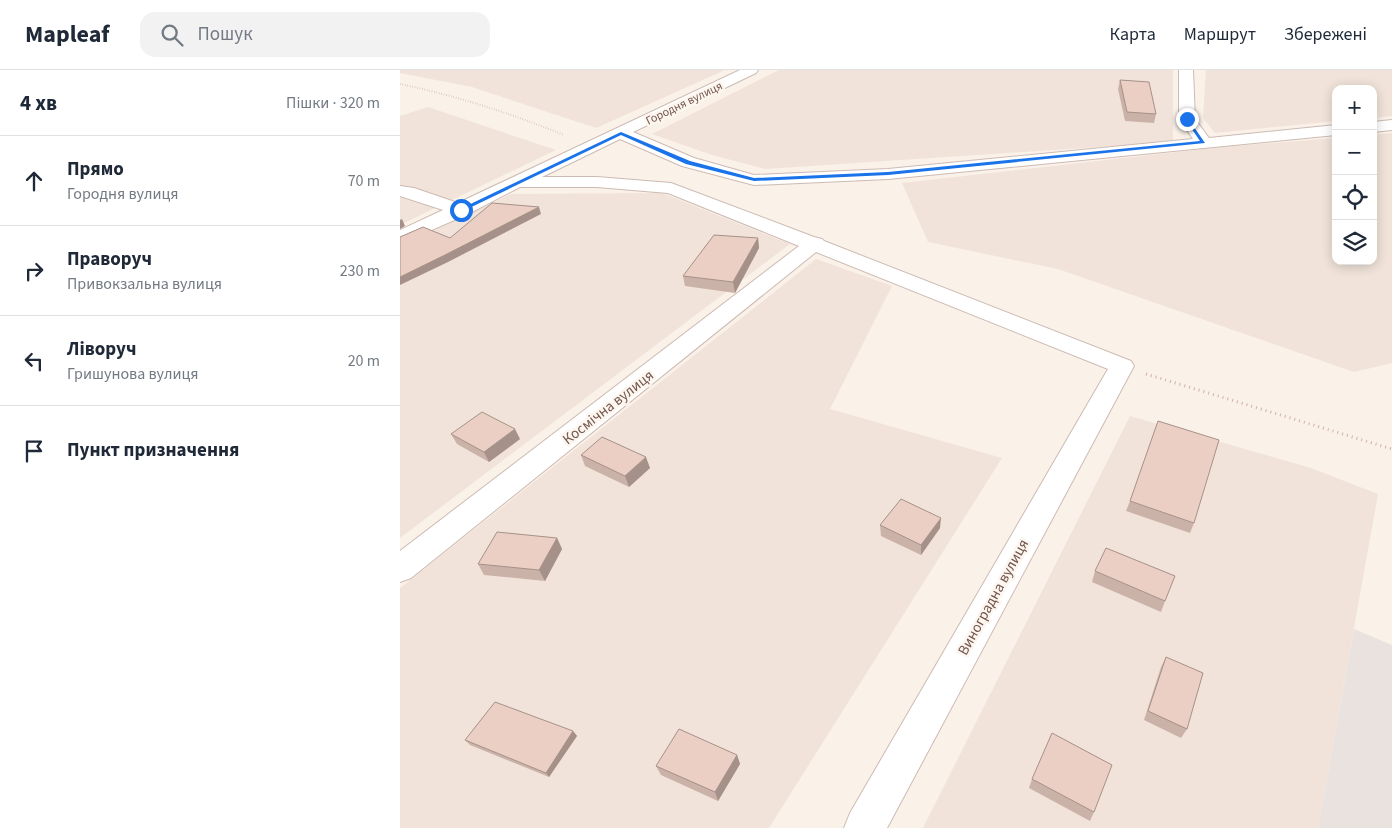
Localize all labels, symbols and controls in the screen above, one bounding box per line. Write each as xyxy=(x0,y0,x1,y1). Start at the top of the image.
search box xyxy=(140,12,490,57)
text: Mapleaf xyxy=(25,17,110,52)
icon: search xyxy=(158,21,186,49)
text: Пошук xyxy=(198,21,253,48)
text: Карта xyxy=(1110,22,1156,47)
text: Маршрут xyxy=(1184,22,1256,47)
text: Збережені xyxy=(1284,22,1367,47)
street label: Городня вулиця xyxy=(643,77,726,129)
map controls xyxy=(1332,85,1377,265)
button: + xyxy=(1332,85,1377,130)
text: 4 хв xyxy=(20,88,57,118)
text: Пішки · 320 m xyxy=(286,92,380,114)
route end xyxy=(1176,108,1199,131)
button: − xyxy=(1332,130,1377,175)
text: Прямо xyxy=(67,156,124,183)
icon: ahead xyxy=(20,167,48,195)
text: 70 m xyxy=(348,170,380,192)
button: locate xyxy=(1332,175,1377,220)
text: Городня вулиця xyxy=(67,183,179,205)
route start xyxy=(450,199,473,222)
button: layers xyxy=(1332,220,1377,265)
text: Праворуч xyxy=(67,246,152,273)
icon: right xyxy=(20,257,48,285)
text: 230 m xyxy=(340,260,380,282)
text: Привокзальна вулиця xyxy=(67,273,222,295)
text: Ліворуч xyxy=(67,336,136,363)
icon: left xyxy=(20,347,48,375)
text: 20 m xyxy=(348,350,380,372)
text: Гришунова вулиця xyxy=(67,363,199,385)
street label: Космічна вулиця xyxy=(558,365,658,450)
icon: arrive xyxy=(20,437,48,465)
text: Пункт призначення xyxy=(67,437,239,464)
street label: Виноградна вулиця xyxy=(953,535,1034,659)

